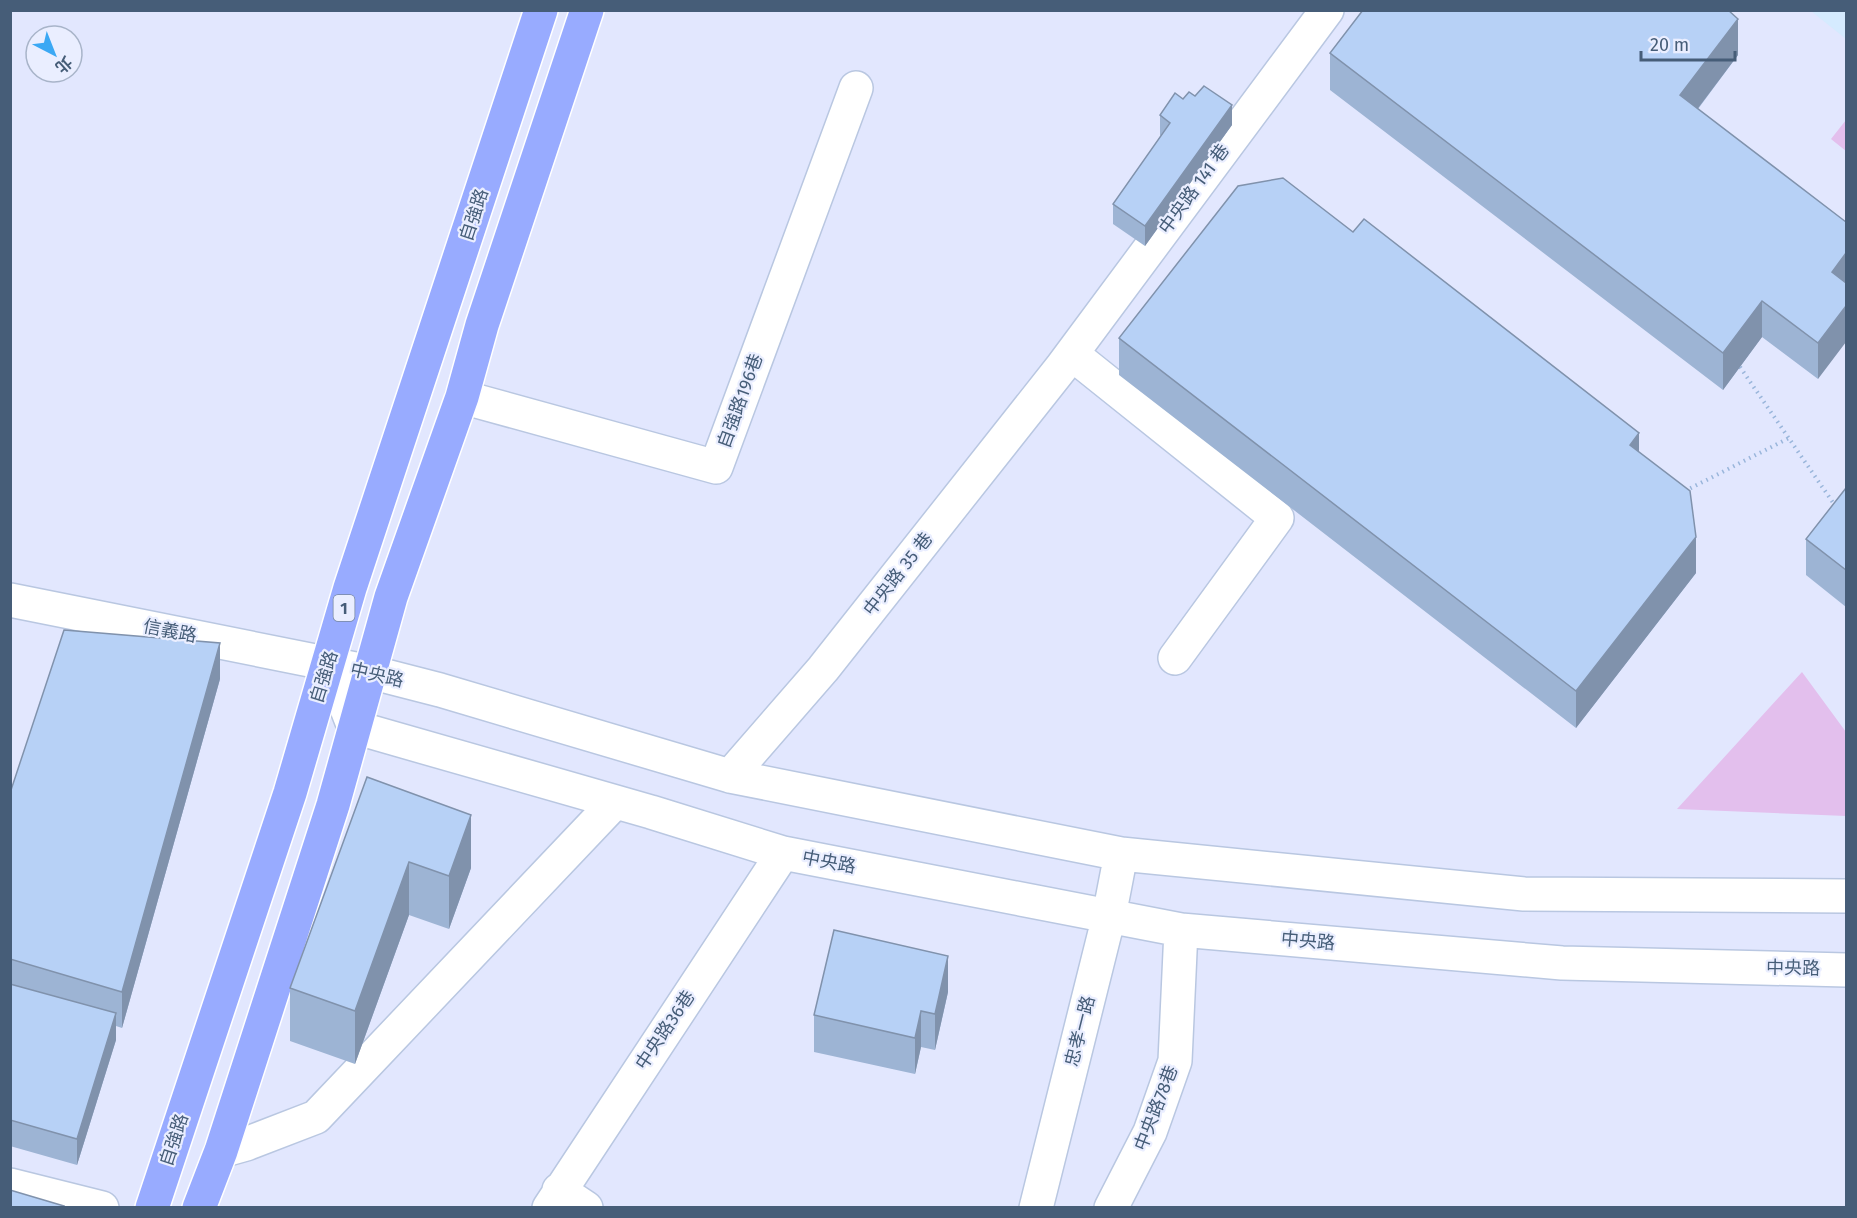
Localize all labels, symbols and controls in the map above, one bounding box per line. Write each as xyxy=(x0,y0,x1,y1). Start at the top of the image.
north arrow xyxy=(24,24,84,84)
scale bar xyxy=(1641,24,1736,62)
text: 20 m xyxy=(1650,34,1689,56)
text: 北 xyxy=(51,52,76,77)
street label: 中央路 141 巷 xyxy=(1154,140,1234,238)
street label: 自強路 xyxy=(455,186,493,244)
street label: 自強路196巷 xyxy=(713,351,767,451)
street label: 中央路 35 巷 xyxy=(859,528,937,620)
road number: 1 xyxy=(334,595,354,621)
street label: 信義路 xyxy=(141,615,199,647)
street label: 自強路 xyxy=(306,648,342,706)
street label: 中央路 xyxy=(348,658,406,692)
street label: 中央路 xyxy=(800,846,858,878)
street label: 中央路 xyxy=(1280,928,1336,954)
street label: 中央路 xyxy=(1766,957,1820,979)
street label: 中央路36巷 xyxy=(631,986,699,1074)
street label: 忠孝一路 xyxy=(1061,993,1099,1069)
street label: 中央路78巷 xyxy=(1130,1062,1182,1154)
street label: 自強路 xyxy=(155,1111,193,1169)

